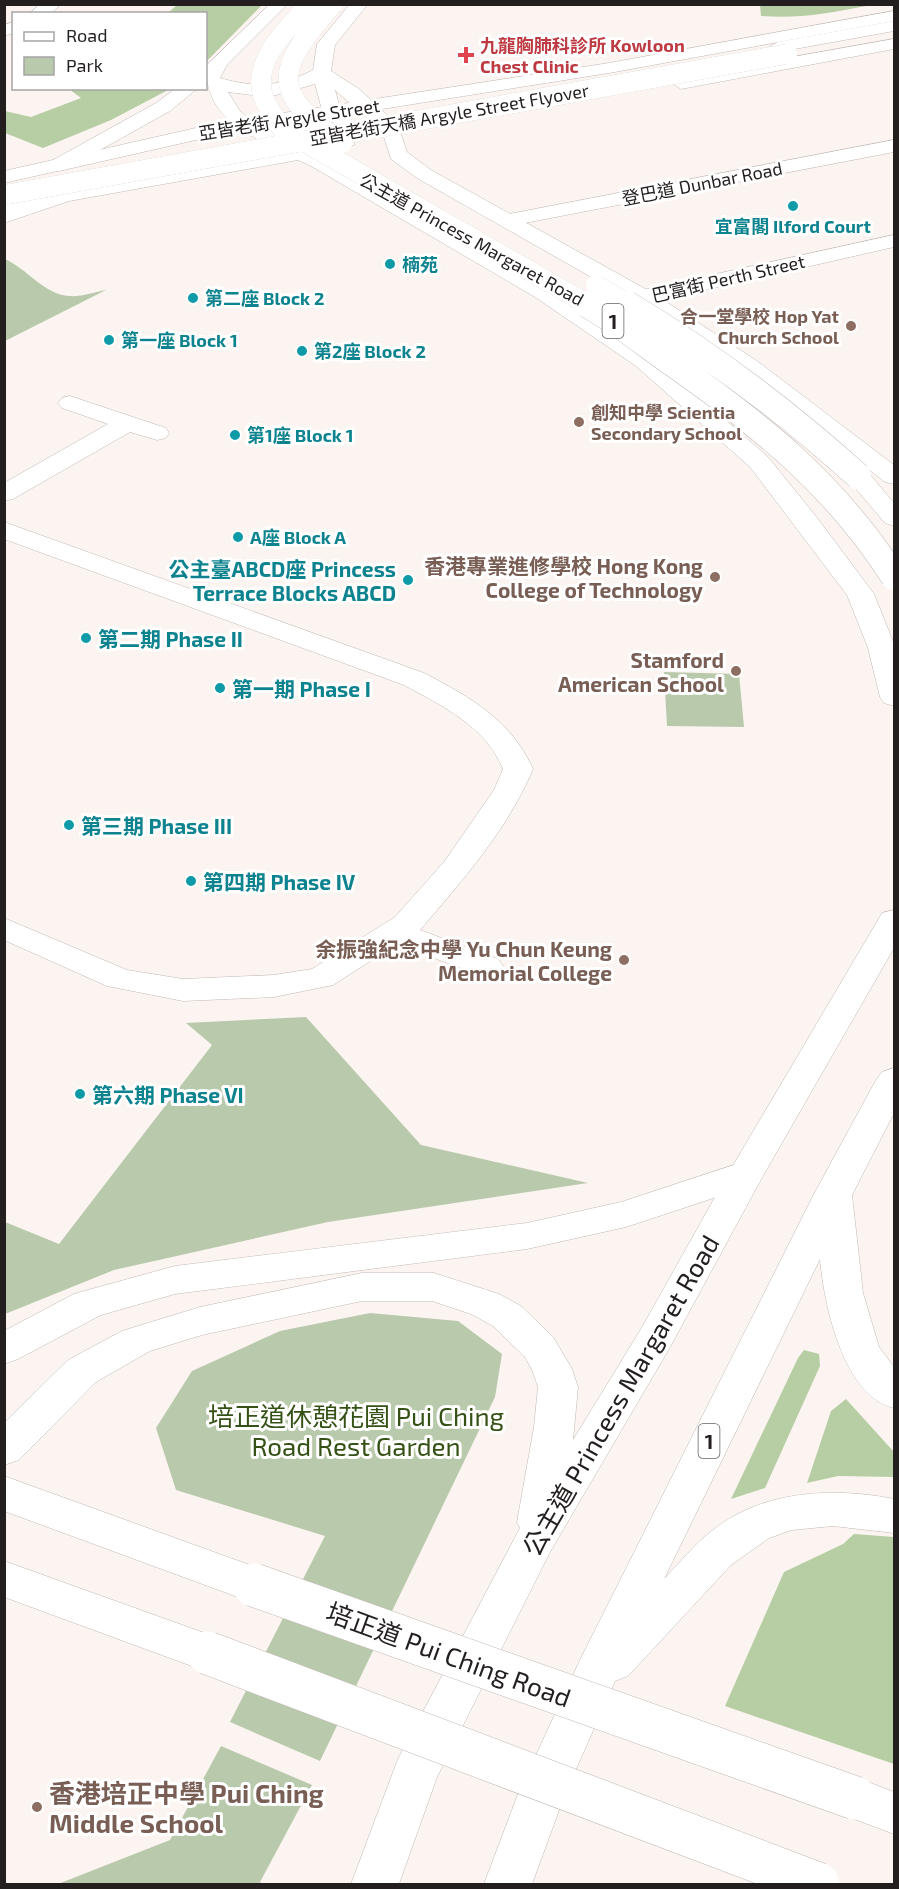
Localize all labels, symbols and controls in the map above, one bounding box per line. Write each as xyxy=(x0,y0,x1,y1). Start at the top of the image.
legend xyxy=(12,12,207,90)
text: Road xyxy=(66,24,107,46)
place label: 九龍胸肺科診所 Kowloon Chest Clinic xyxy=(480,34,685,77)
marker: 九龍胸肺科診所 Kowloon Chest Clinic xyxy=(457,46,475,64)
text: Park xyxy=(66,54,103,76)
street label: 亞皆老街天橋 Argyle Street Flyover xyxy=(308,79,590,149)
street label: 亞皆老街 Argyle Street xyxy=(197,94,381,144)
street label: 登巴道 Dunbar Road xyxy=(620,157,784,209)
street label: 公主道 Princess Margaret Road xyxy=(356,168,588,310)
marker: 宜富閣 Ilford Court xyxy=(786,199,800,213)
place label: 宜富閣 Ilford Court xyxy=(715,215,872,237)
street label: 巴富街 Perth Street xyxy=(649,250,807,306)
place label: 楠苑 xyxy=(402,253,438,275)
marker: 楠苑 xyxy=(383,257,397,271)
place label: 第二座 Block 2 xyxy=(205,287,324,309)
marker: 第二座 Block 2 xyxy=(186,291,200,305)
road number: 1 xyxy=(602,304,624,338)
place label: 合一堂學校 Hop Yat Church School xyxy=(680,305,840,348)
marker: 合一堂學校 Hop Yat Church School xyxy=(844,319,858,333)
place label: 第一座 Block 1 xyxy=(121,329,238,351)
marker: 第一座 Block 1 xyxy=(102,333,116,347)
place label: 第2座 Block 2 xyxy=(314,340,426,362)
marker: 第2座 Block 2 xyxy=(295,344,309,358)
place label: 創知中學 Scientia Secondary School xyxy=(591,401,742,444)
marker: 創知中學 Scientia Secondary School xyxy=(572,415,586,429)
place label: 第1座 Block 1 xyxy=(247,424,354,446)
marker: 第1座 Block 1 xyxy=(228,428,242,442)
place label: A座 Block A xyxy=(250,526,346,548)
marker: A座 Block A xyxy=(231,530,245,544)
place label: 香港專業進修學校 Hong Kong College of Technology xyxy=(424,553,703,603)
place label: 公主臺ABCD座 Princess Terrace Blocks ABCD xyxy=(169,556,396,605)
marker: 香港專業進修學校 Hong Kong College of Technology xyxy=(708,570,722,584)
marker: 公主臺ABCD座 Princess Terrace Blocks ABCD xyxy=(401,573,415,587)
place label: 第二期 Phase II xyxy=(98,626,243,651)
marker: 第二期 Phase II xyxy=(79,631,93,645)
place label: Stamford American School xyxy=(558,647,724,696)
marker: Stamford American School xyxy=(729,664,743,678)
place label: 第一期 Phase I xyxy=(232,676,371,701)
marker: 第一期 Phase I xyxy=(213,681,227,695)
place label: 第三期 Phase III xyxy=(81,813,232,838)
marker: 第三期 Phase III xyxy=(62,818,76,832)
place label: 第四期 Phase IV xyxy=(203,869,356,894)
marker: 第四期 Phase IV xyxy=(184,874,198,888)
place label: 余振強紀念中學 Yu Chun Keung Memorial College xyxy=(315,936,612,985)
marker: 余振強紀念中學 Yu Chun Keung Memorial College xyxy=(617,953,631,967)
place label: 第六期 Phase VI xyxy=(92,1082,244,1107)
marker: 第六期 Phase VI xyxy=(73,1087,87,1101)
street label: 公主道 Princess Margaret Road xyxy=(515,1229,725,1561)
park label: 培正道休憩花園 Pui Ching Road Rest Garden xyxy=(208,1400,504,1461)
road number: 1 xyxy=(698,1424,720,1458)
street label: 培正道 Pui Ching Road xyxy=(323,1595,575,1713)
place label: 香港培正中學 Pui Ching Middle School xyxy=(49,1777,324,1838)
marker: 香港培正中學 Pui Ching Middle School xyxy=(30,1800,44,1814)

